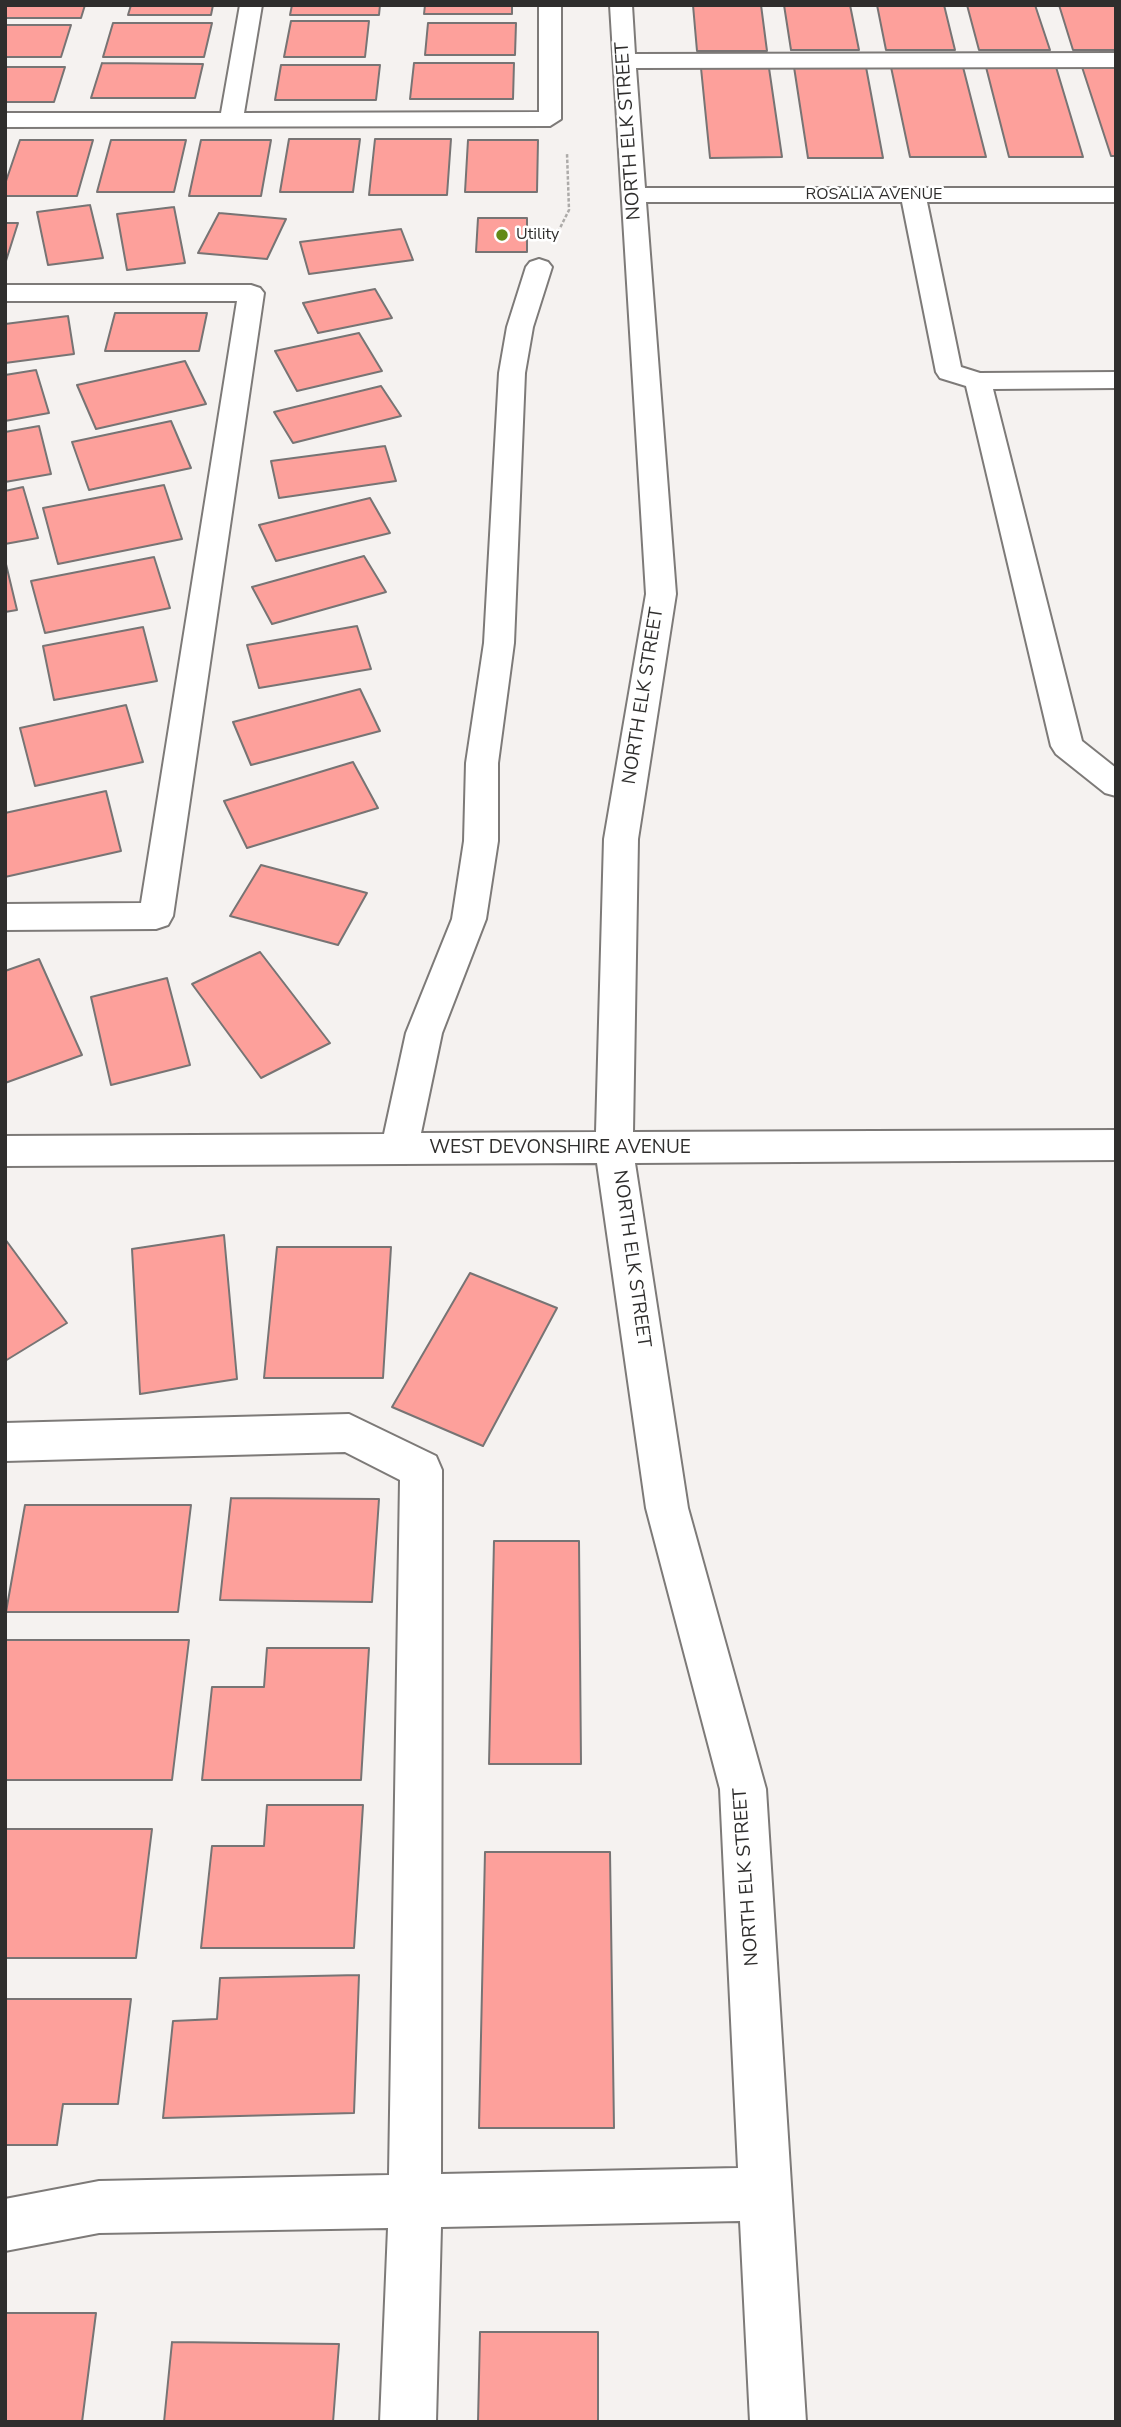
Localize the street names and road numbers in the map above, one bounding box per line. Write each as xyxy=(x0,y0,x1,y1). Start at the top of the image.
street label: NORTH ELK STREET xyxy=(611,41,647,221)
street label: ROSALIA AVENUE xyxy=(806,185,942,205)
street label: NORTH ELK STREET xyxy=(619,606,669,786)
street label: WEST DEVONSHIRE AVENUE xyxy=(429,1137,691,1159)
street label: NORTH ELK STREET xyxy=(607,1169,655,1349)
street label: NORTH ELK STREET xyxy=(729,1787,765,1967)

